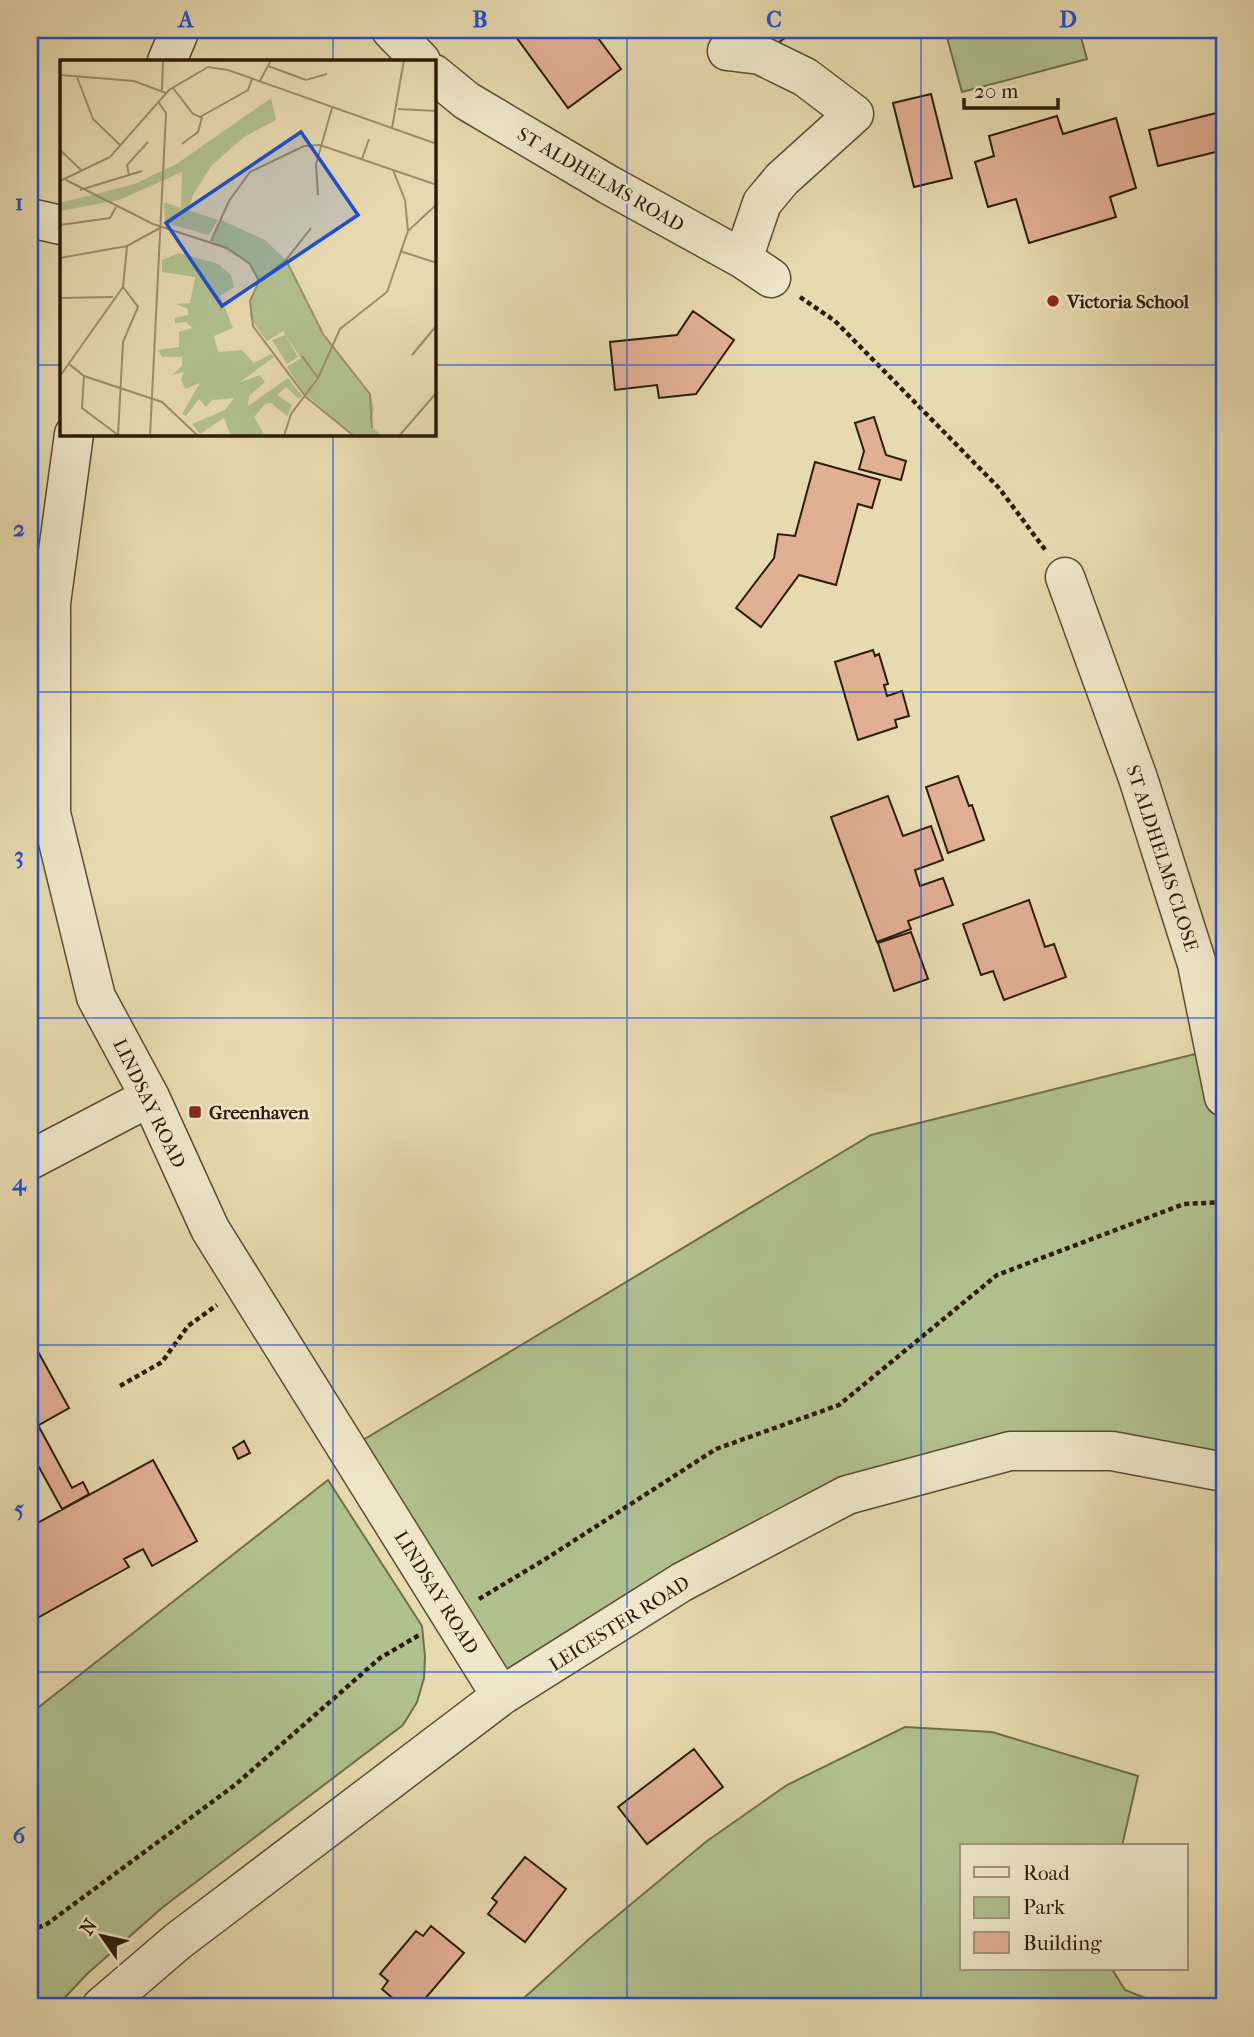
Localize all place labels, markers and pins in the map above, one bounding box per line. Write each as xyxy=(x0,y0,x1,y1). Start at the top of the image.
place label: Victoria School xyxy=(1066,291,1190,313)
marker: Victoria School xyxy=(1045,293,1061,309)
place label: Greenhaven xyxy=(209,1102,310,1124)
marker: Greenhaven xyxy=(187,1104,203,1120)

